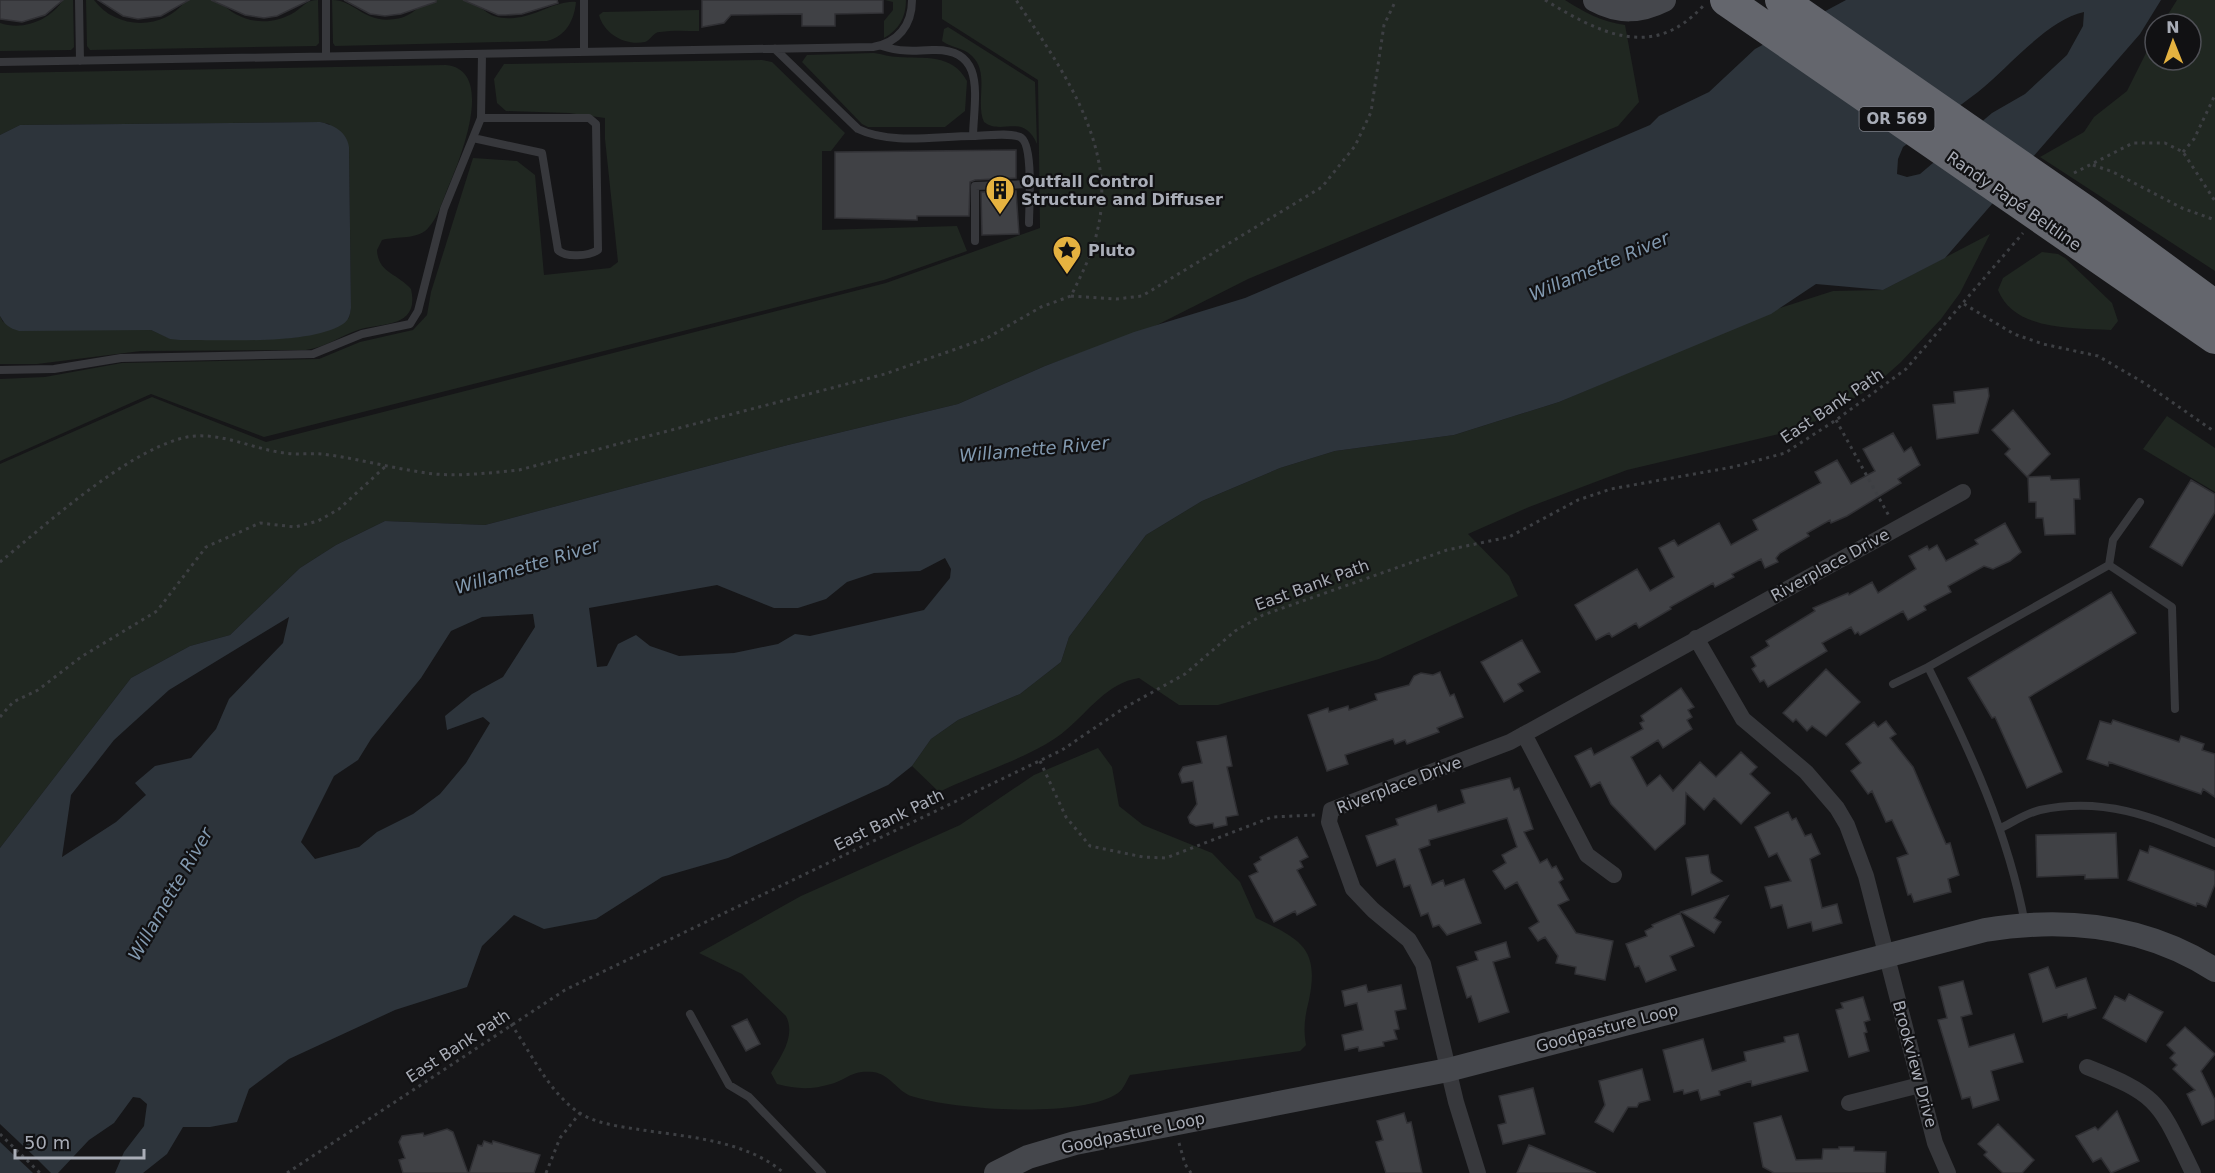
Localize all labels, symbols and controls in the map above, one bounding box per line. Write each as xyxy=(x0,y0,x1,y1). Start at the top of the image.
north arrow xyxy=(2143,12,2203,72)
text: N xyxy=(2166,18,2180,37)
road number: OR 569 xyxy=(1860,107,1934,131)
street label: Randy Papé Beltline xyxy=(1943,147,2085,255)
place label: Outfall Control Structure and Diffuser xyxy=(1021,172,1223,209)
building icon: Outfall Control Structure and Diffuser xyxy=(984,174,1016,216)
water label: Willamette River xyxy=(1526,226,1674,305)
place icon: Pluto xyxy=(1051,234,1083,276)
place label: Pluto xyxy=(1088,241,1135,260)
street label: East Bank Path xyxy=(1777,365,1887,447)
water label: Willamette River xyxy=(958,432,1111,466)
street label: Riverplace Drive xyxy=(1768,525,1892,605)
water label: Willamette River xyxy=(452,534,603,598)
street label: East Bank Path xyxy=(1252,556,1372,614)
street label: Riverplace Drive xyxy=(1334,752,1464,818)
street label: East Bank Path xyxy=(831,785,947,855)
water label: Willamette River xyxy=(123,822,217,964)
street label: Brookview Drive xyxy=(1889,998,1941,1130)
street label: Goodpasture Loop xyxy=(1534,1000,1680,1056)
street label: East Bank Path xyxy=(402,1005,514,1087)
street label: Goodpasture Loop xyxy=(1059,1108,1207,1158)
scale bar xyxy=(15,1122,144,1160)
text: 50 m xyxy=(24,1132,70,1153)

